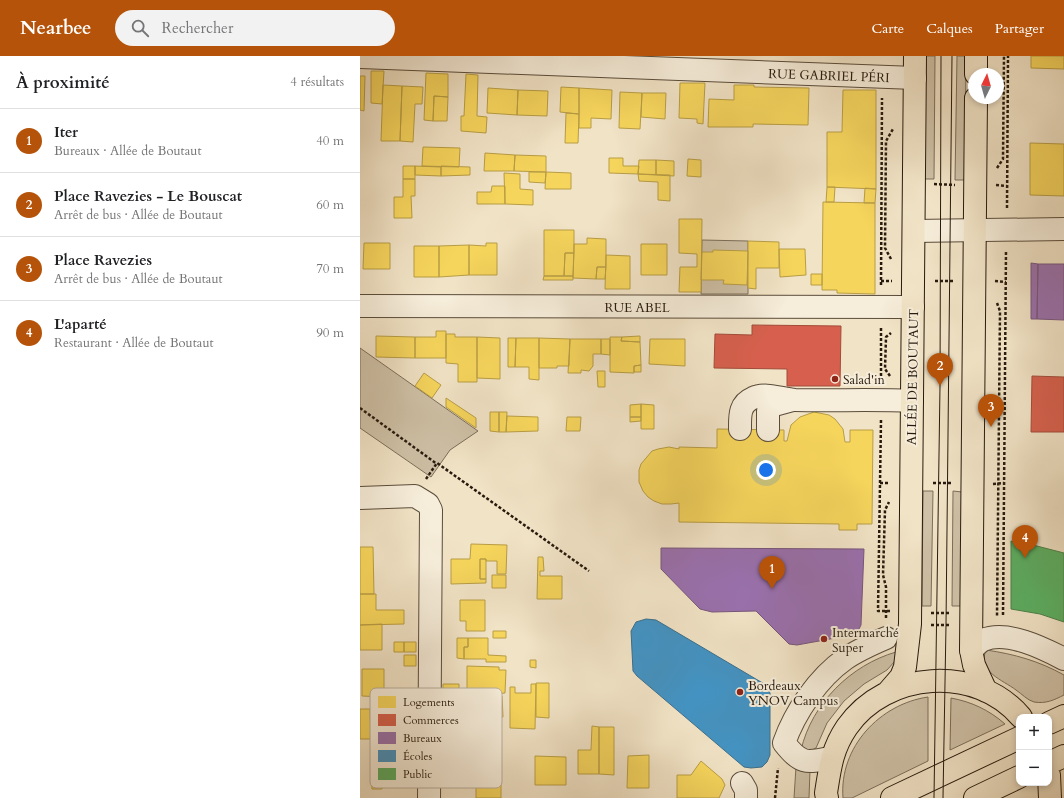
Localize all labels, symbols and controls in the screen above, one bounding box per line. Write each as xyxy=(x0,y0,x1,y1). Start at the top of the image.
search box xyxy=(115,10,395,46)
text: Nearbee xyxy=(20,15,91,41)
icon: search xyxy=(129,17,151,39)
text: Rechercher xyxy=(161,18,233,38)
text: Carte xyxy=(872,19,904,38)
text: Calques xyxy=(926,19,973,38)
text: Partager xyxy=(995,19,1044,38)
street label: RUE GABRIEL PÉRI xyxy=(768,65,890,87)
north arrow xyxy=(968,68,1004,104)
text: À proximité xyxy=(16,71,110,94)
text: 4 résultats xyxy=(290,73,344,91)
text: Iter xyxy=(54,122,78,142)
text: 1 xyxy=(26,132,32,150)
text: 40 m xyxy=(316,132,344,150)
text: Bureaux · Allée de Boutaut xyxy=(54,142,202,160)
text: Place Ravezies - Le Bouscat xyxy=(54,186,242,206)
text: 2 xyxy=(26,196,32,214)
text: 60 m xyxy=(316,196,344,214)
text: Arrêt de bus · Allée de Boutaut xyxy=(54,206,223,224)
text: Place Ravezies xyxy=(54,250,152,270)
text: 3 xyxy=(26,260,32,278)
text: 70 m xyxy=(316,260,344,278)
text: Arrêt de bus · Allée de Boutaut xyxy=(54,270,223,288)
street label: RUE ABEL xyxy=(604,299,670,317)
street label: ALLÉE DE BOUTAUT xyxy=(903,308,923,445)
text: L'aparté xyxy=(54,314,107,334)
text: 4 xyxy=(26,324,32,342)
text: 90 m xyxy=(316,324,344,342)
text: Restaurant · Allée de Boutaut xyxy=(54,334,214,352)
pin: 2 xyxy=(927,353,953,386)
place label: Salad'in xyxy=(843,371,886,389)
marker: Salad'in xyxy=(830,374,840,384)
pin: 3 xyxy=(978,394,1004,427)
your location xyxy=(756,460,776,480)
pin: 4 xyxy=(1012,525,1038,558)
pin: 1 xyxy=(759,556,785,589)
place label: Intermarché Super xyxy=(832,624,899,657)
marker: Intermarché Super xyxy=(819,634,829,644)
place label: Bordeaux YNOV Campus xyxy=(748,677,838,710)
marker: Bordeaux YNOV Campus xyxy=(735,687,745,697)
legend xyxy=(370,688,502,788)
text: Logements xyxy=(403,695,455,710)
text: Commerces xyxy=(403,713,459,728)
map controls xyxy=(1016,714,1052,786)
button: + xyxy=(1016,714,1052,750)
text: Bureaux xyxy=(403,731,442,746)
text: Écoles xyxy=(403,749,433,764)
button: − xyxy=(1016,750,1052,786)
text: Public xyxy=(403,767,432,782)

